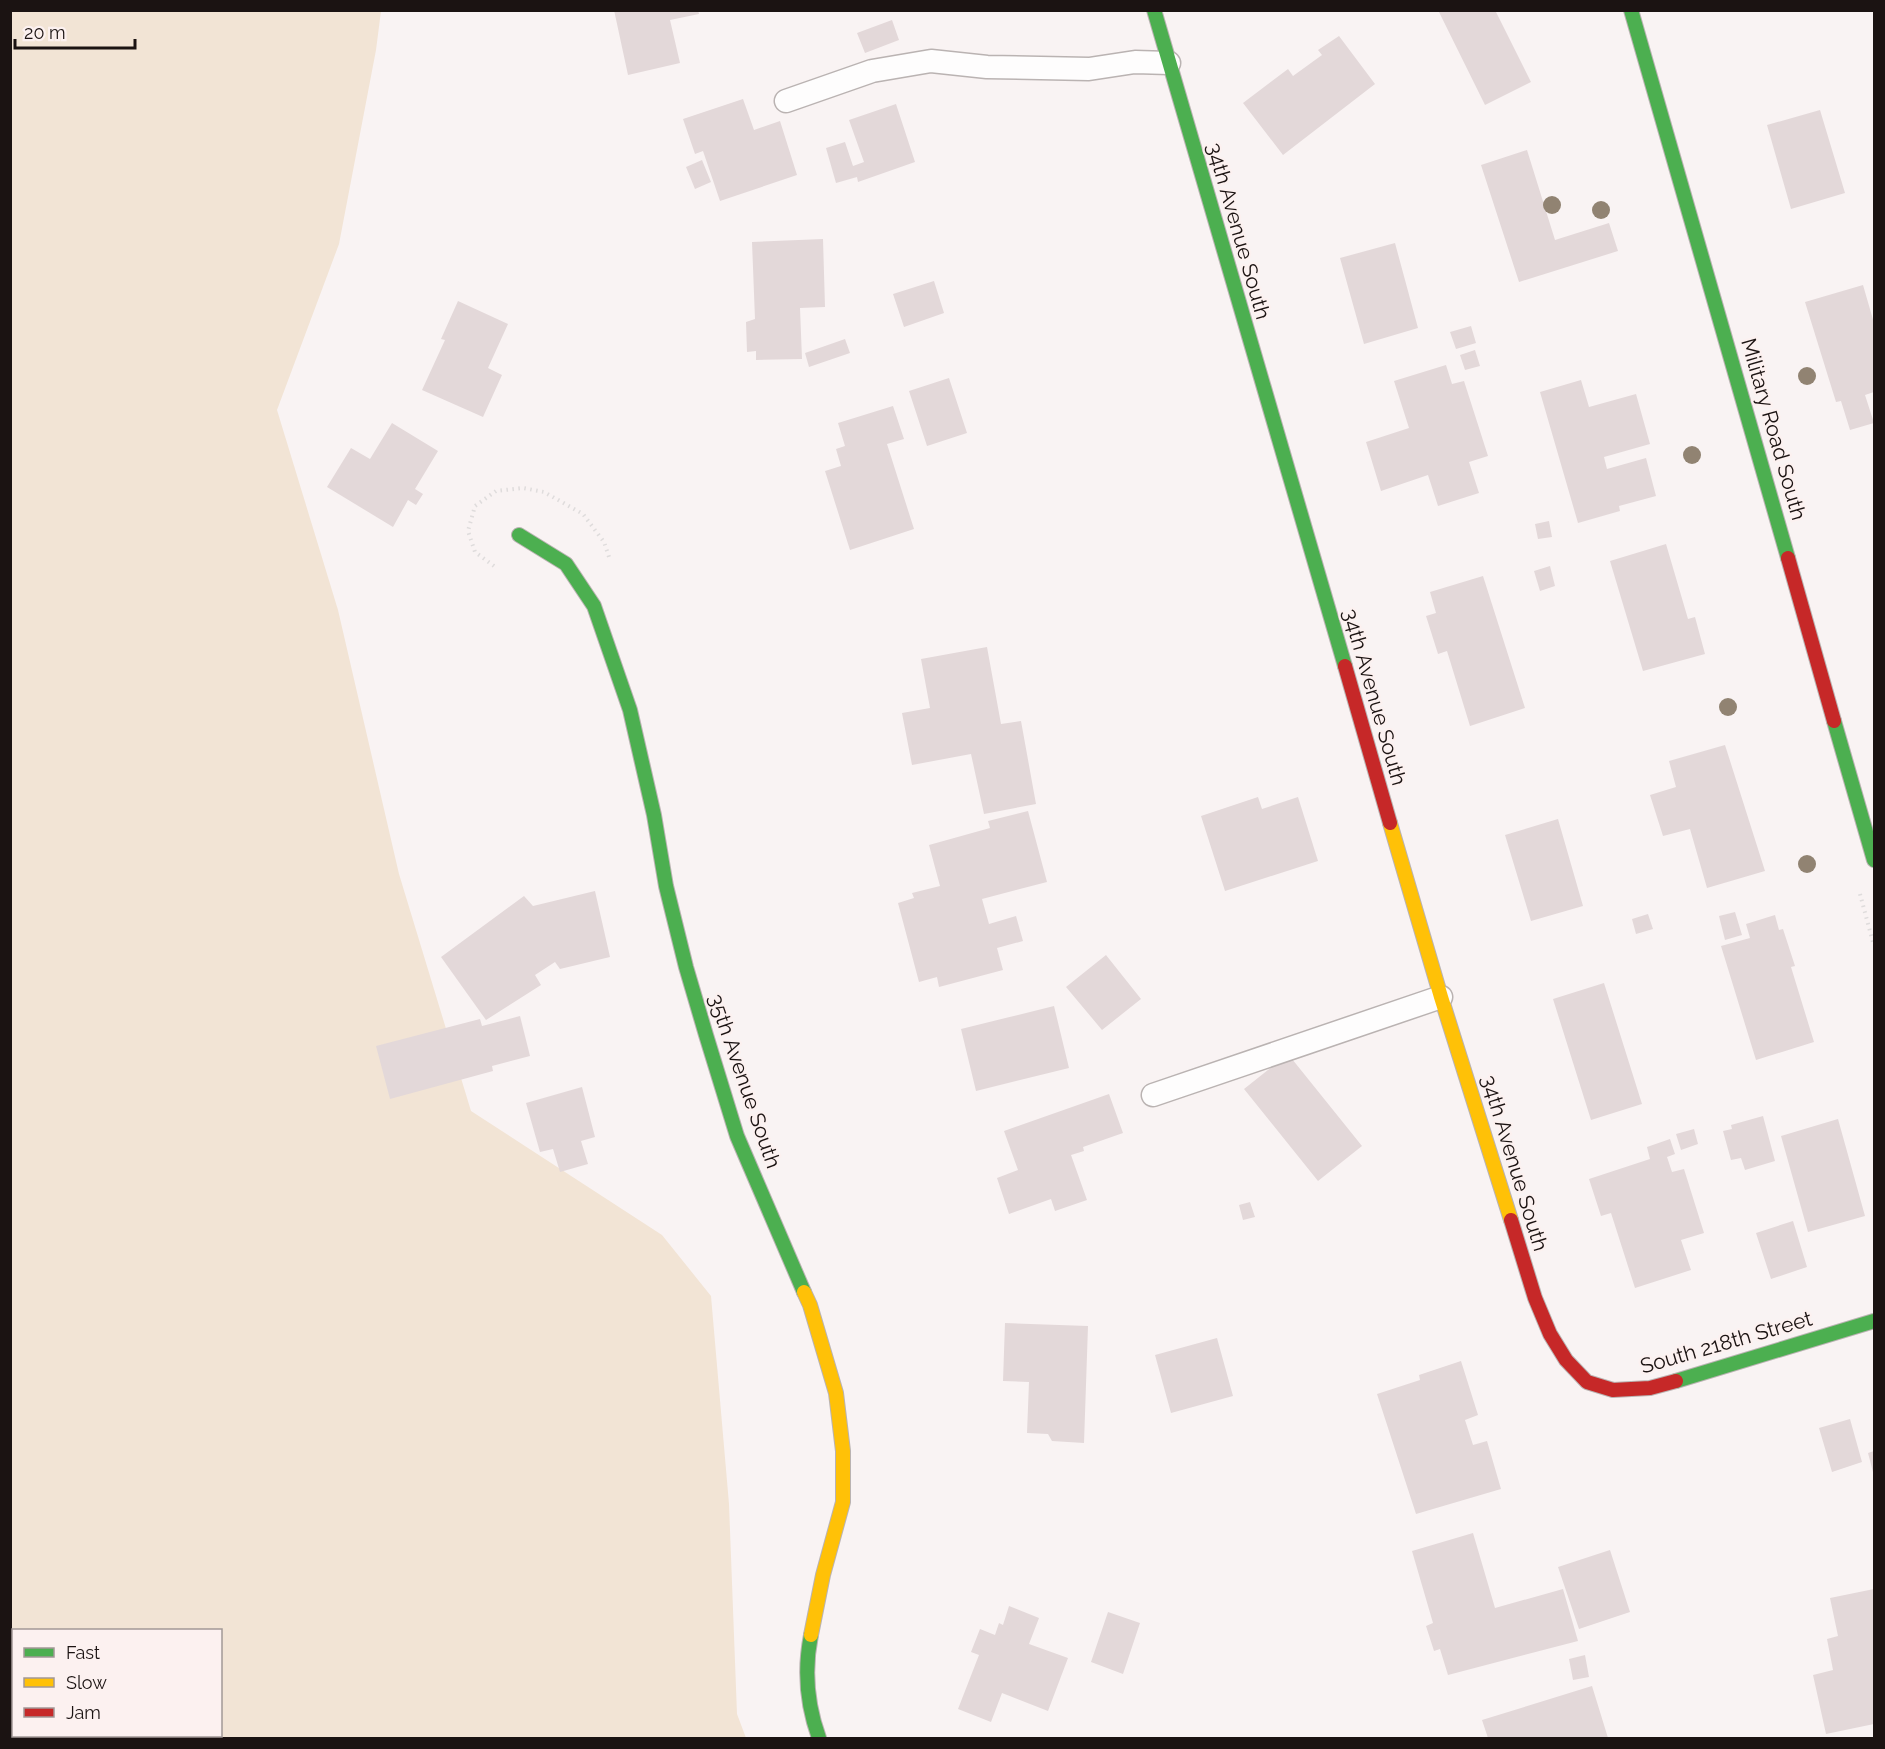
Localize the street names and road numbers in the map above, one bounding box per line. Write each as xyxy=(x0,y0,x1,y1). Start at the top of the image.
street label: 34th Avenue South xyxy=(1202,140,1276,322)
street label: Military Road South xyxy=(1736,335,1812,523)
street label: 34th Avenue South xyxy=(1338,606,1412,788)
street label: 35th Avenue South xyxy=(703,991,787,1171)
street label: 34th Avenue South xyxy=(1476,1072,1554,1254)
street label: South 218th Street xyxy=(1637,1306,1815,1378)

